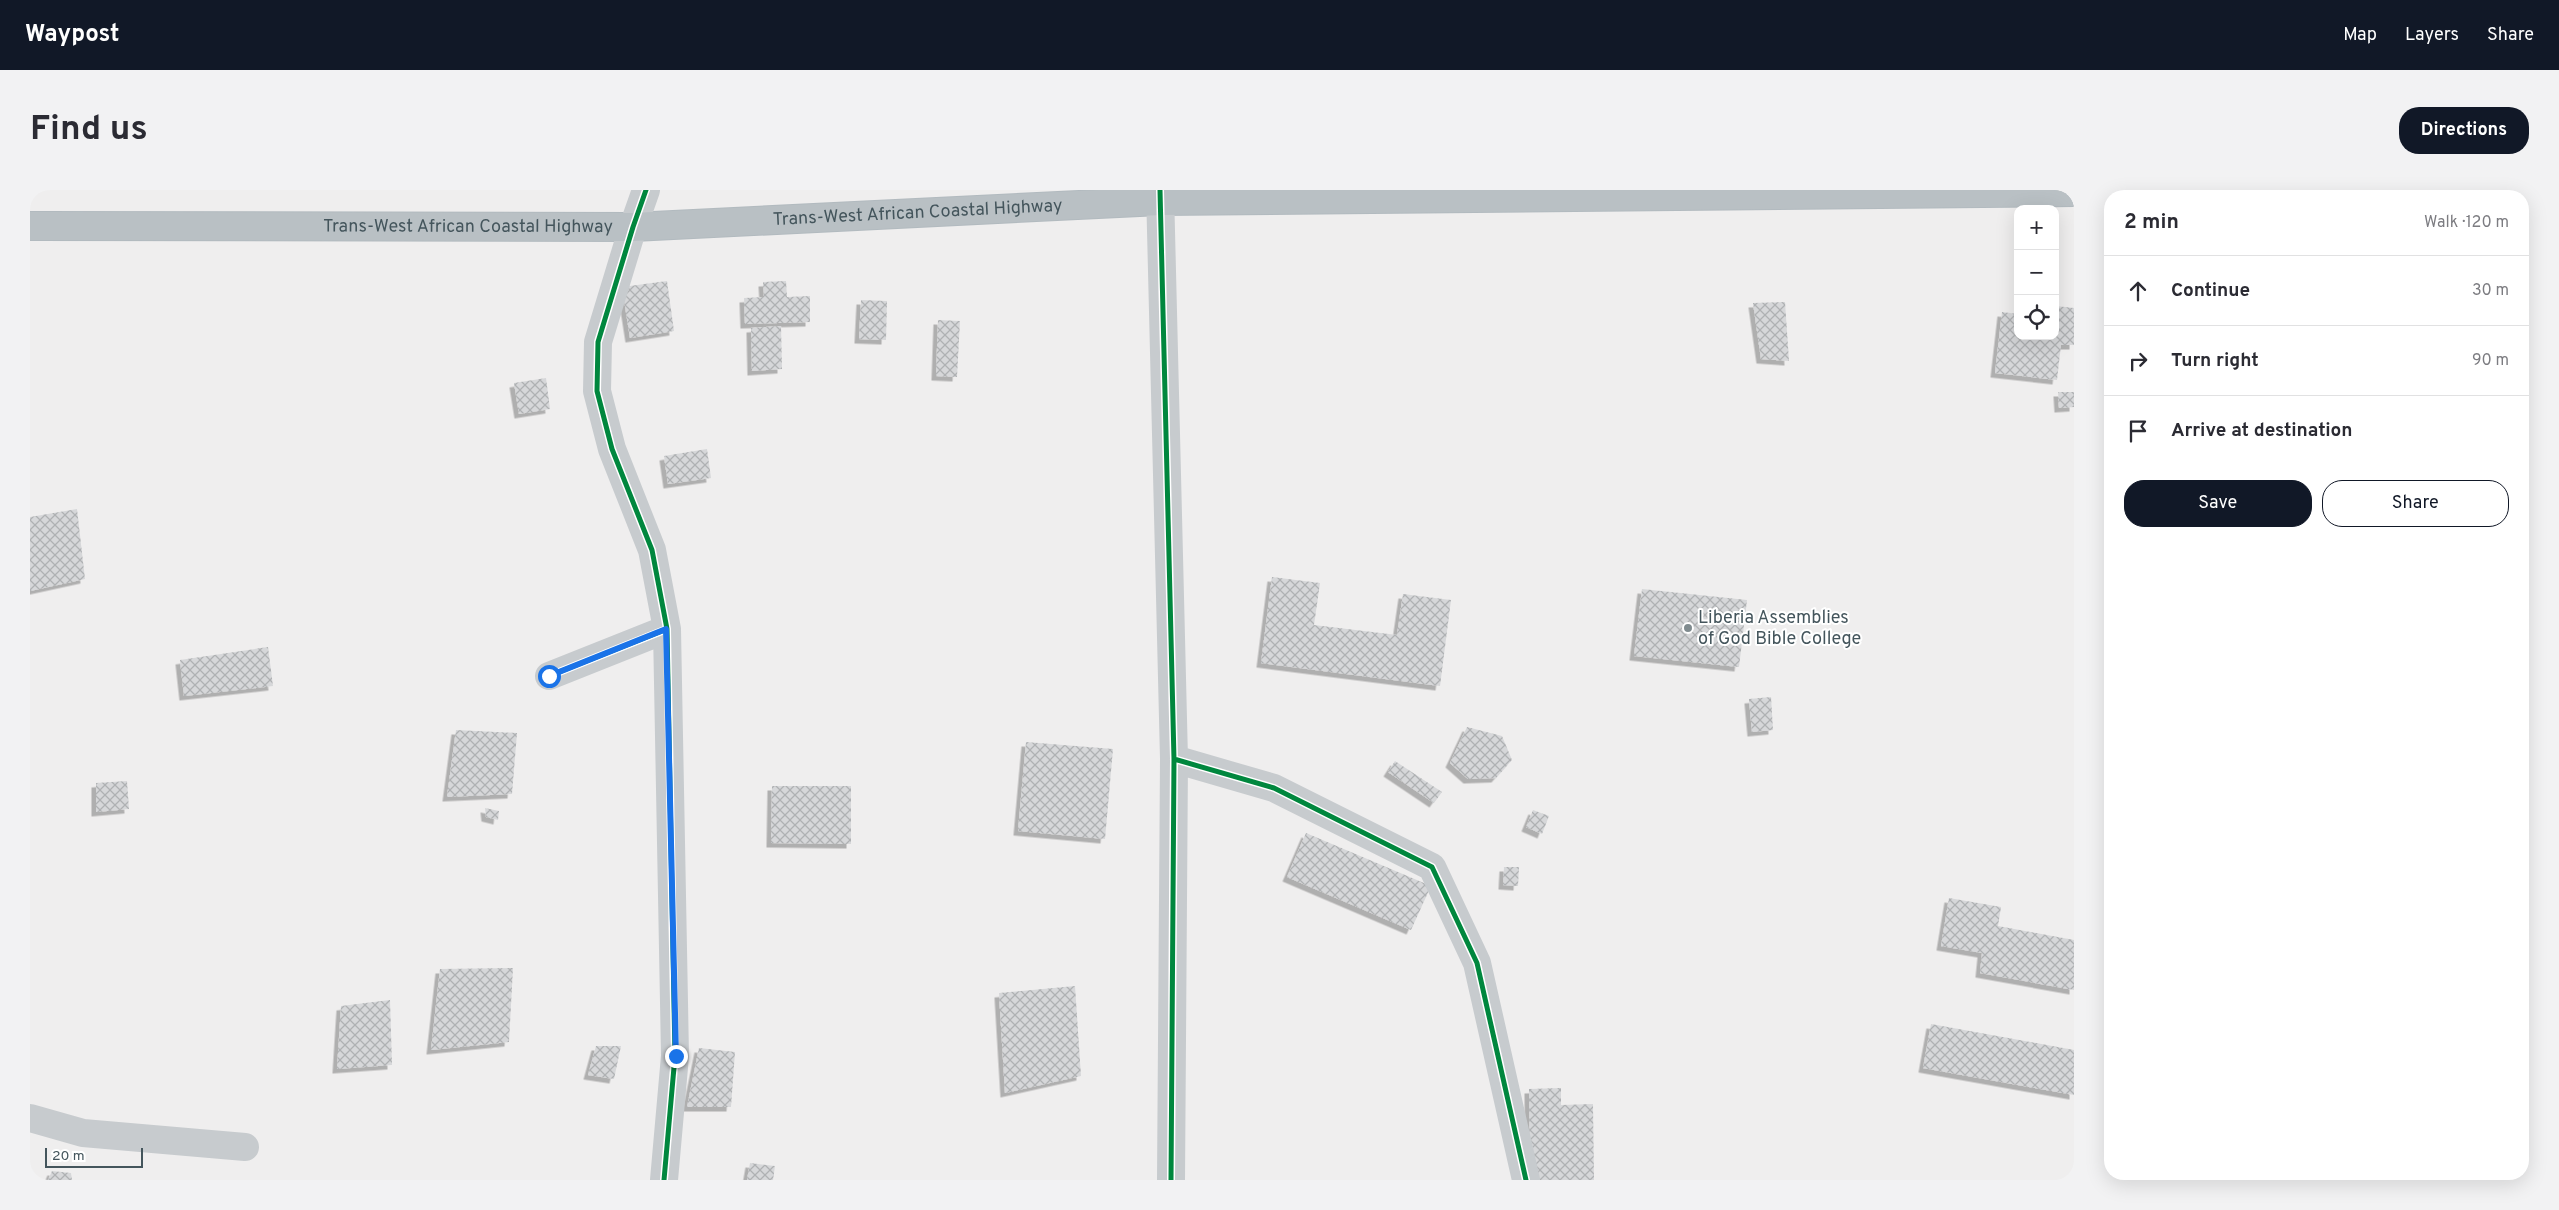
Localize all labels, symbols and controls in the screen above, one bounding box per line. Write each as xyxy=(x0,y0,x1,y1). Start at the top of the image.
text: Waypost xyxy=(25,20,119,50)
text: Map xyxy=(2343,24,2377,47)
text: Layers xyxy=(2405,24,2459,47)
text: Share xyxy=(2487,24,2534,47)
button: Directions xyxy=(2399,107,2529,154)
text: Find us xyxy=(30,108,148,152)
street label: Trans-West African Coastal Highway xyxy=(772,194,1063,232)
map controls xyxy=(2014,205,2059,340)
button: + xyxy=(2014,205,2059,250)
text: 2 min xyxy=(2124,209,2179,236)
text: Walk · 120 m xyxy=(2424,213,2509,233)
street label: Trans-West African Coastal Highway xyxy=(323,215,613,238)
button: − xyxy=(2014,250,2059,295)
icon: ahead xyxy=(2124,277,2152,305)
text: Continue xyxy=(2171,279,2250,303)
text: 30 m xyxy=(2472,281,2509,301)
button: locate xyxy=(2014,295,2059,340)
icon: right xyxy=(2124,347,2152,375)
text: Turn right xyxy=(2171,349,2259,373)
text: 90 m xyxy=(2472,351,2509,371)
icon: arrive xyxy=(2124,417,2152,445)
text: Arrive at destination xyxy=(2171,419,2352,443)
button: Save xyxy=(2124,480,2312,527)
button: Share xyxy=(2322,480,2509,527)
place label: Liberia Assemblies of God Bible College xyxy=(1698,607,1861,651)
marker: Liberia Assemblies of God Bible College xyxy=(1682,622,1694,634)
route start xyxy=(538,665,561,688)
route end xyxy=(665,1045,688,1068)
scale bar xyxy=(45,1145,142,1168)
text: 20 m xyxy=(52,1148,85,1165)

